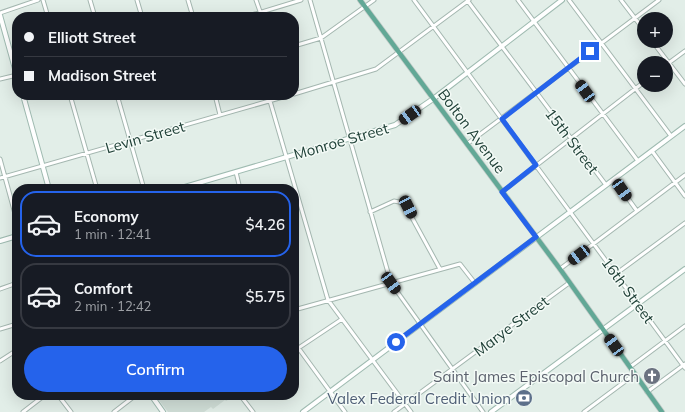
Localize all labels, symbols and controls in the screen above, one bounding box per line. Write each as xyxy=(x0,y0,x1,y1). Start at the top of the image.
map controls xyxy=(637,12,673,92)
button: + xyxy=(637,12,673,48)
text: Elliott Street xyxy=(48,28,136,47)
route end xyxy=(581,42,599,60)
button: − xyxy=(637,56,673,92)
text: Madison Street xyxy=(48,66,156,85)
car xyxy=(573,78,597,104)
street label: Bolton Avenue xyxy=(434,85,510,177)
car xyxy=(397,103,423,127)
street label: 15th Street xyxy=(541,104,603,178)
street label: Levin Street xyxy=(103,117,187,157)
street label: Monroe Street xyxy=(291,118,391,164)
car xyxy=(610,177,634,203)
car xyxy=(397,194,419,220)
icon: car xyxy=(26,206,62,242)
text: Economy xyxy=(74,207,139,226)
text: $4.26 xyxy=(245,215,285,234)
text: 1 min · 12:41 xyxy=(74,226,151,242)
car xyxy=(566,243,592,267)
street label: 16th Street xyxy=(598,253,658,327)
car xyxy=(379,270,403,296)
icon: car xyxy=(26,278,62,314)
text: Comfort xyxy=(74,279,132,298)
text: $5.75 xyxy=(245,287,285,306)
street label: Marye Street xyxy=(470,292,552,360)
text: 2 min · 12:42 xyxy=(74,298,151,314)
car xyxy=(602,332,626,358)
route start xyxy=(387,333,405,351)
button: Confirm xyxy=(24,346,287,392)
church icon: Saint James Episcopal Church xyxy=(642,366,662,386)
place label: Saint James Episcopal Church xyxy=(433,367,639,386)
bank icon: Valex Federal Credit Union xyxy=(514,388,534,408)
place label: Valex Federal Credit Union xyxy=(327,389,511,408)

